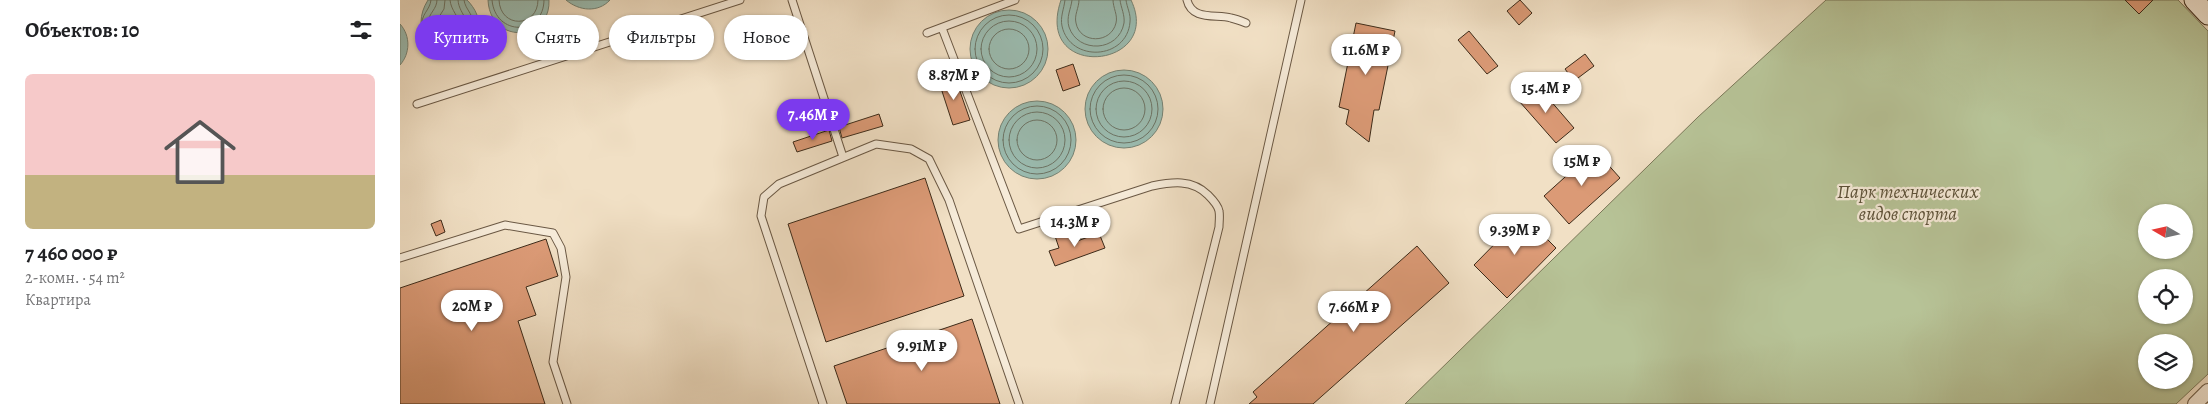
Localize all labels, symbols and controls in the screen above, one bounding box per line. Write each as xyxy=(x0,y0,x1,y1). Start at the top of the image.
chip: Купить xyxy=(415,15,507,60)
chip: Снять xyxy=(517,15,599,60)
chip: Фильтры xyxy=(609,15,714,60)
chip: Новое xyxy=(724,15,808,60)
text: Объектов: 10 xyxy=(25,16,139,44)
icon: filters xyxy=(347,16,375,44)
pin: 11.6M ₽ xyxy=(1320,34,1412,76)
text: 11.6M ₽ xyxy=(1342,39,1390,61)
pin: 8.87M ₽ xyxy=(908,58,1000,101)
text: 8.87M ₽ xyxy=(929,64,979,86)
pin: 15.4M ₽ xyxy=(1500,72,1592,114)
text: 15.4M ₽ xyxy=(1522,77,1570,99)
pin: 7.46M ₽ xyxy=(767,98,859,141)
text: 7.46M ₽ xyxy=(788,104,838,126)
icon: home xyxy=(155,107,245,197)
pin: 15M ₽ xyxy=(1547,144,1617,187)
text: 15M ₽ xyxy=(1564,150,1600,172)
park label: Парк технических видов спорта xyxy=(1837,179,1979,227)
north arrow xyxy=(2138,204,2192,259)
map controls xyxy=(2138,204,2193,389)
pin: 14.3M ₽ xyxy=(1029,206,1121,248)
text: 14.3M ₽ xyxy=(1051,211,1099,233)
pin: 9.39M ₽ xyxy=(1469,214,1561,256)
text: 9.39M ₽ xyxy=(1490,219,1540,241)
text: 7 460 000 ₽ xyxy=(25,239,118,267)
text: 2-комн. · 54 m² xyxy=(25,267,125,289)
button: locate xyxy=(2138,269,2193,324)
text: Квартира xyxy=(25,289,91,311)
pin: 20M ₽ xyxy=(437,290,507,332)
pin: 7.66M ₽ xyxy=(1308,290,1400,333)
text: 20M ₽ xyxy=(452,295,492,317)
text: 7.66M ₽ xyxy=(1329,296,1379,318)
pin: 9.91M ₽ xyxy=(876,330,968,372)
button: layers xyxy=(2138,334,2193,389)
text: 9.91M ₽ xyxy=(897,335,947,357)

